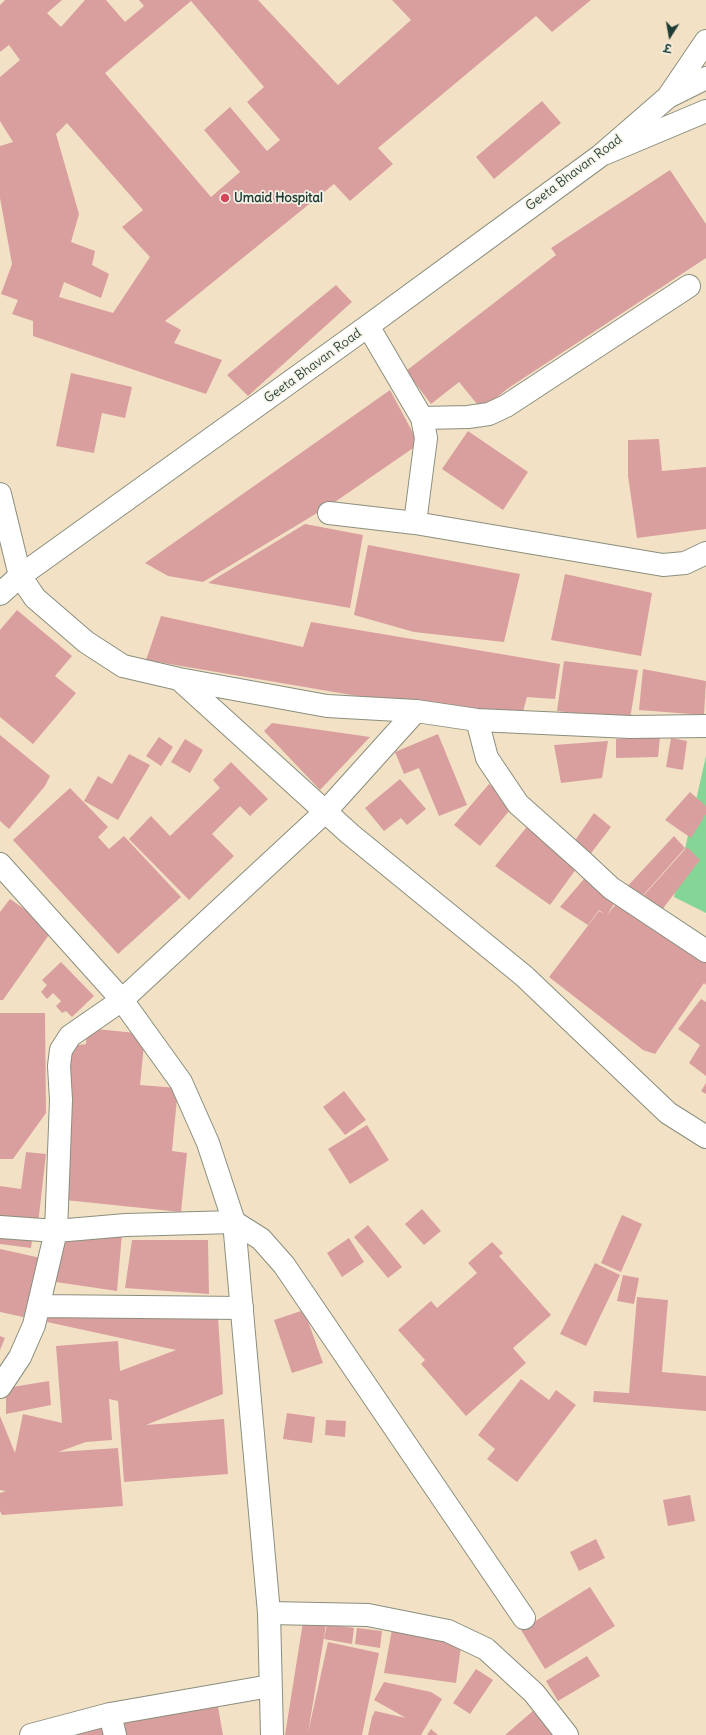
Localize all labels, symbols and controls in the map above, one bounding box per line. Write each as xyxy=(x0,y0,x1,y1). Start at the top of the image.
north arrow xyxy=(650,16,690,56)
text: उ xyxy=(663,40,673,55)
street label: Geeta Bhavan Road xyxy=(523,132,625,214)
place label: Umaid Hospital xyxy=(234,190,323,206)
marker: Umaid Hospital xyxy=(219,192,231,204)
street label: Geeta Bhavan Road xyxy=(261,325,365,407)

